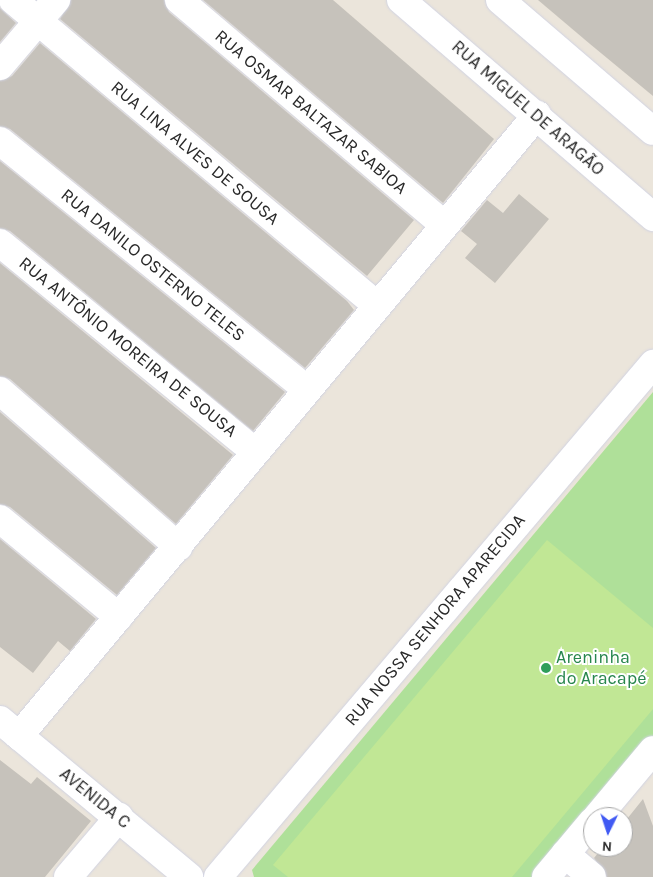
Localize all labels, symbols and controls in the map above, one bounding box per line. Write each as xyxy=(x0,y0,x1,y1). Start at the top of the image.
street label: RUA OSMAR BALTAZAR SABIOA xyxy=(211,25,411,199)
street label: RUA MIGUEL DE ARAGÃO xyxy=(447,36,609,180)
street label: RUA LINA ALVES DE SOUSA xyxy=(107,76,283,230)
street label: RUA DANILO OSTERNO TELES xyxy=(57,184,249,346)
street label: RUA ANTÔNIO MOREIRA DE SOUSA xyxy=(15,252,241,442)
street label: RUA NOSSA SENHORA APARECIDA xyxy=(340,510,530,730)
place label: Areninha do Aracapé xyxy=(556,647,646,690)
marker: Areninha do Aracapé xyxy=(540,662,552,674)
street label: AVENIDA C xyxy=(55,763,135,833)
north arrow xyxy=(583,807,633,857)
text: N xyxy=(601,838,613,855)

